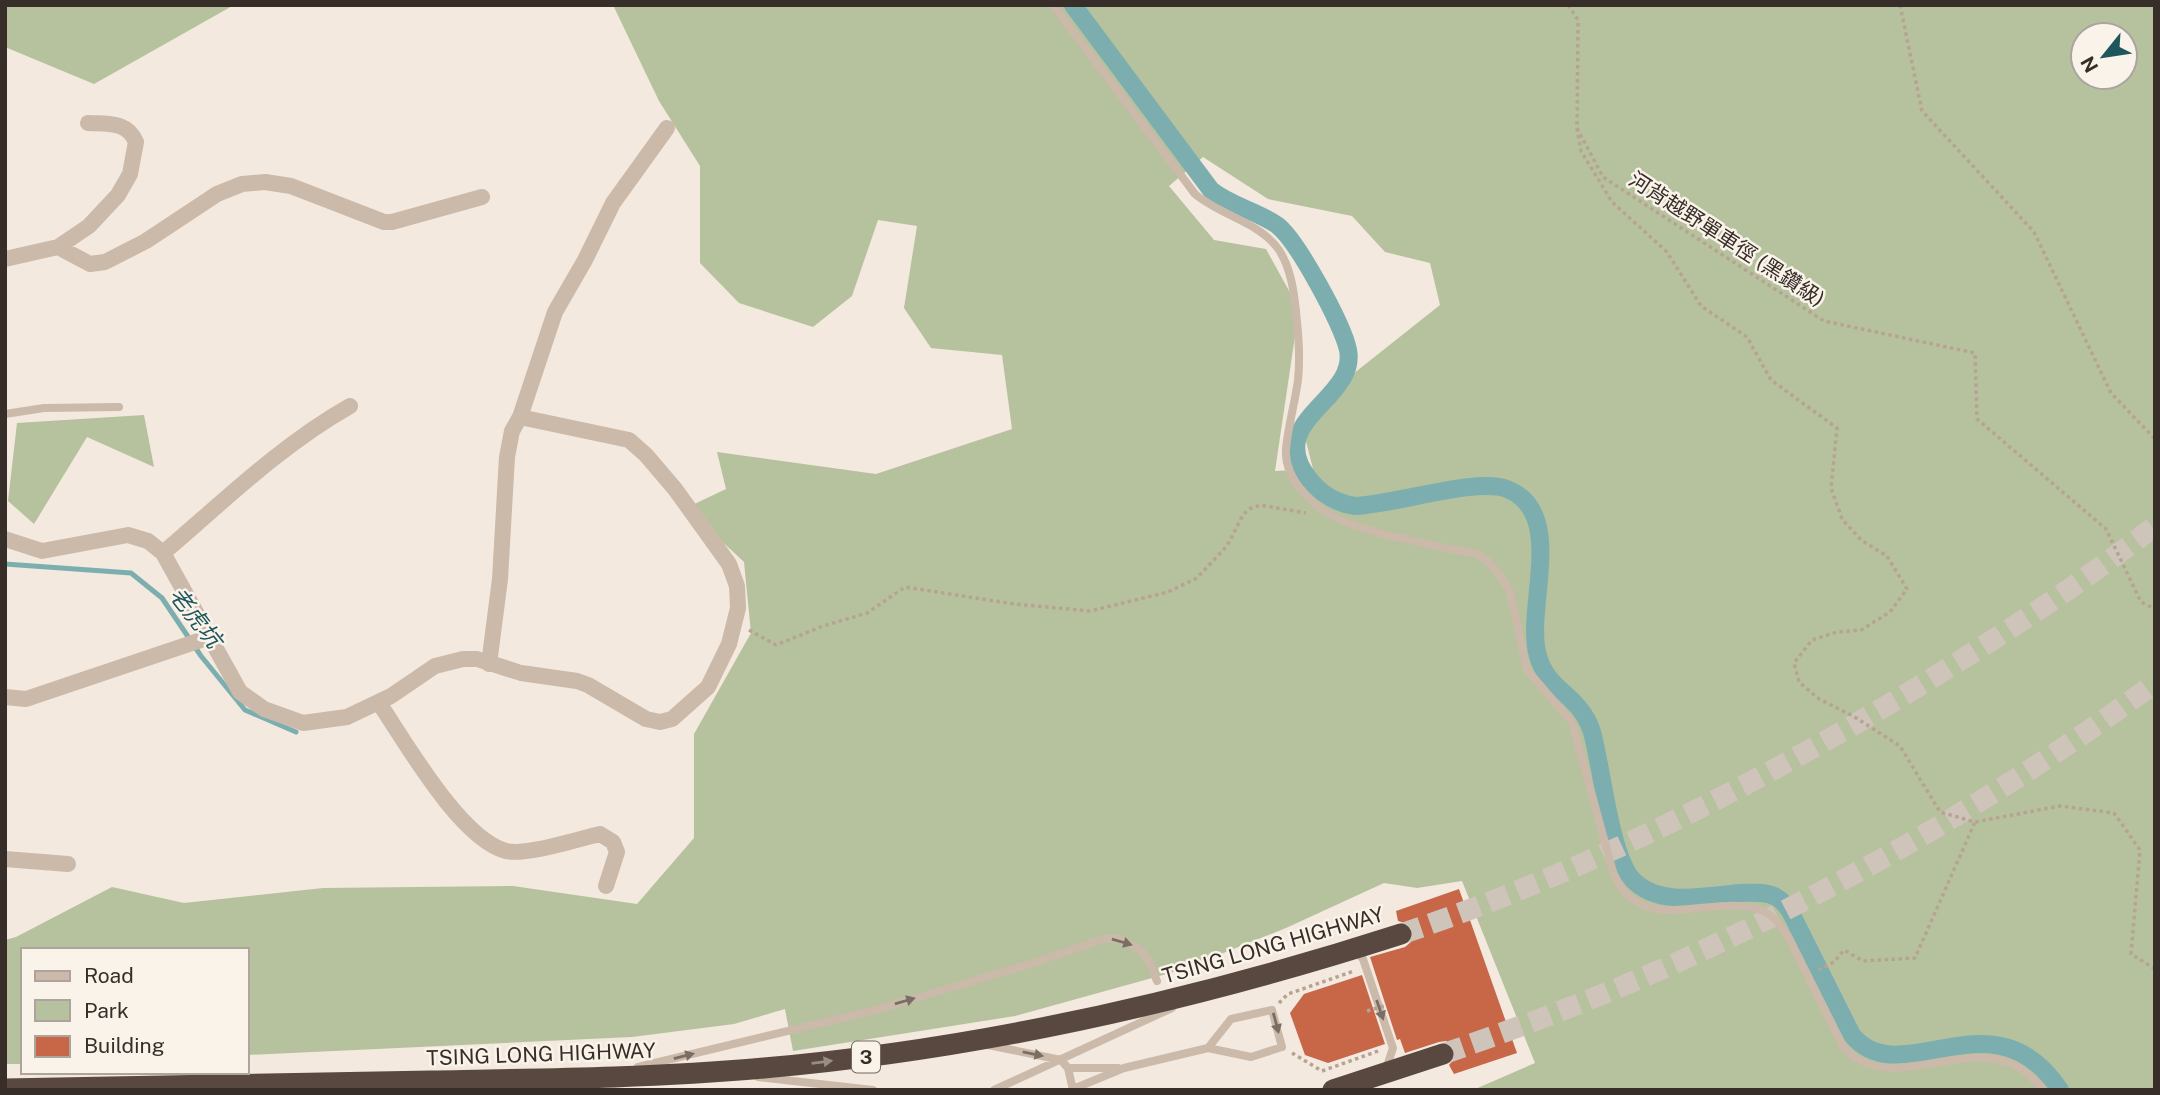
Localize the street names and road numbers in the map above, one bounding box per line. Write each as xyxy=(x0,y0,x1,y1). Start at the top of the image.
street label: 河背越野單車徑 (黑鑽級) xyxy=(1625,166,1829,312)
street label: TSING LONG HIGHWAY xyxy=(1159,901,1387,989)
street label: TSING LONG HIGHWAY xyxy=(426,1037,656,1070)
road number: 3 xyxy=(852,1042,880,1072)

